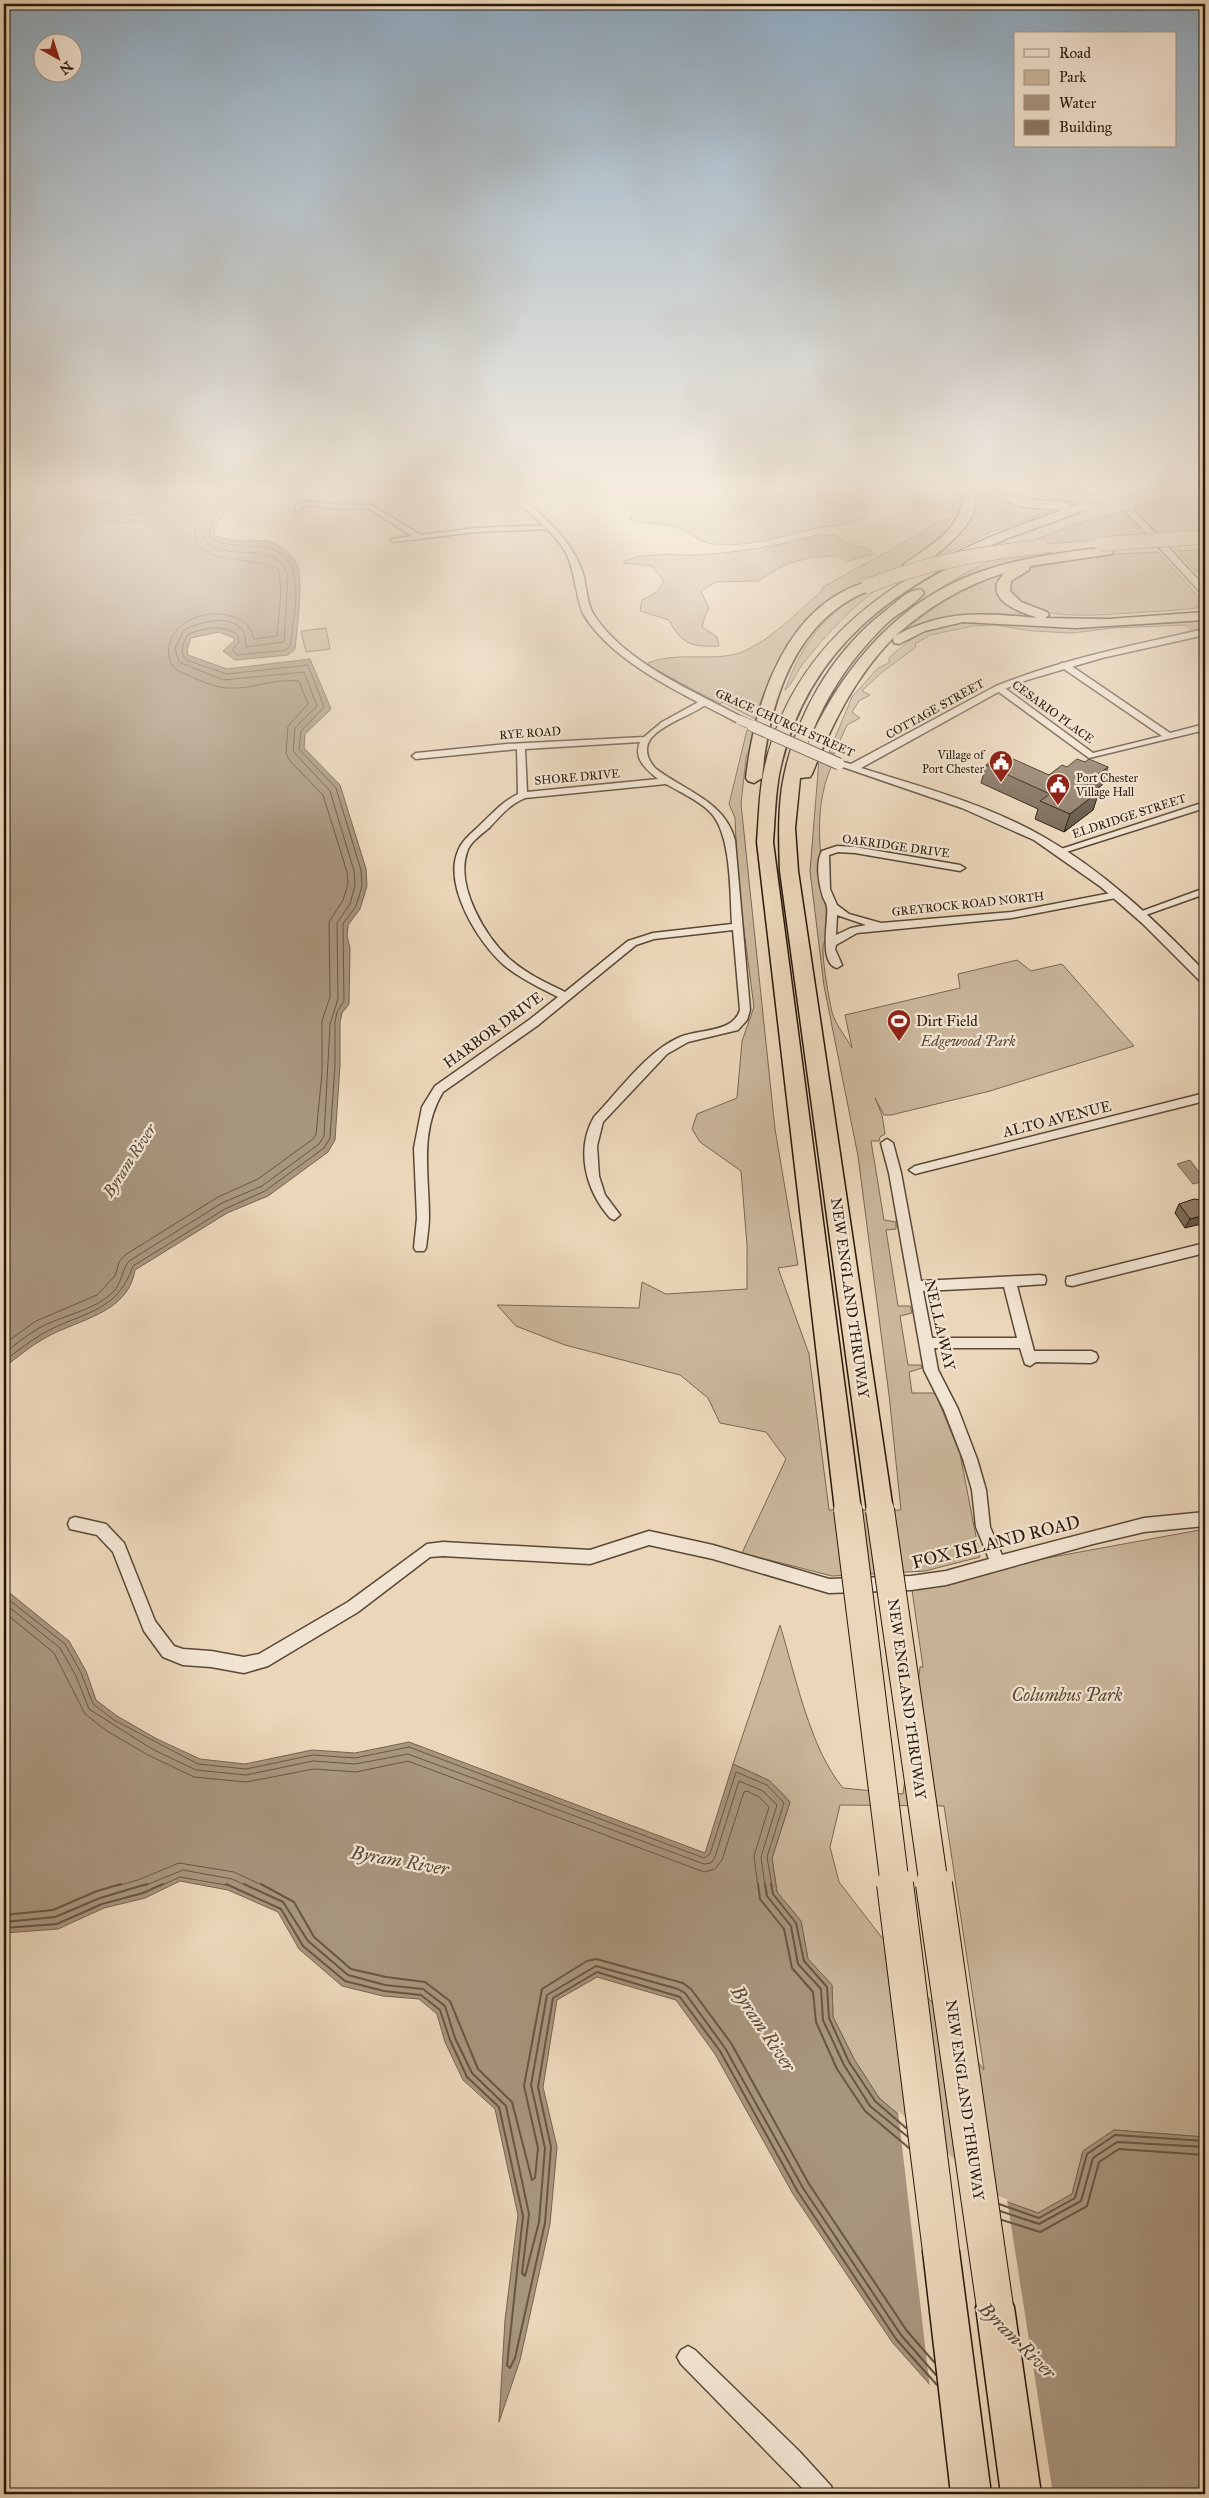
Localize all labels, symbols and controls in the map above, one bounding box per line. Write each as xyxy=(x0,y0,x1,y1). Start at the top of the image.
north arrow xyxy=(32,32,82,82)
legend xyxy=(1014,32,1176,148)
text: Road xyxy=(1059,44,1091,62)
text: N xyxy=(56,57,76,78)
text: Park xyxy=(1059,68,1086,86)
text: Water xyxy=(1059,94,1096,112)
text: Building xyxy=(1059,118,1113,136)
street label: COTTAGE STREET xyxy=(883,676,987,742)
street label: CESARIO PLACE xyxy=(1009,678,1097,747)
street label: GRACE CHURCH STREET xyxy=(713,686,857,760)
street label: RYE ROAD xyxy=(499,724,561,742)
place label: Village of Port Chester xyxy=(922,748,986,776)
public building icon: Village of Port Chester xyxy=(988,749,1014,783)
street label: SHORE DRIVE xyxy=(534,766,621,788)
place label: Port Chester Village Hall xyxy=(1075,771,1138,800)
public building icon: Port Chester Village Hall xyxy=(1045,772,1071,806)
street label: ELDRIDGE STREET xyxy=(1070,791,1188,841)
street label: OAKRIDGE DRIVE xyxy=(841,832,951,861)
street label: GREYROCK ROAD NORTH xyxy=(891,889,1045,919)
street label: HARBOR DRIVE xyxy=(440,988,546,1072)
sports icon: Dirt Field xyxy=(886,1008,912,1042)
place label: Dirt Field xyxy=(916,1012,978,1030)
park label: Edgewood Park xyxy=(919,1032,1016,1050)
street label: ALTO AVENUE xyxy=(1000,1097,1113,1141)
water label: Byram River xyxy=(98,1119,161,1201)
street label: NEW ENGLAND THRUWAY xyxy=(827,1197,873,1400)
street label: NELLA WAY xyxy=(921,1278,959,1372)
street label: FOX ISLAND ROAD xyxy=(910,1510,1082,1574)
street label: NEW ENGLAND THRUWAY xyxy=(884,1598,930,1801)
park label: Columbus Park xyxy=(1011,1684,1123,1706)
water label: Byram River xyxy=(348,1840,452,1881)
water label: Byram River xyxy=(726,1980,801,2077)
street label: NEW ENGLAND THRUWAY xyxy=(942,1999,988,2202)
water label: Byram River xyxy=(974,2297,1062,2384)

